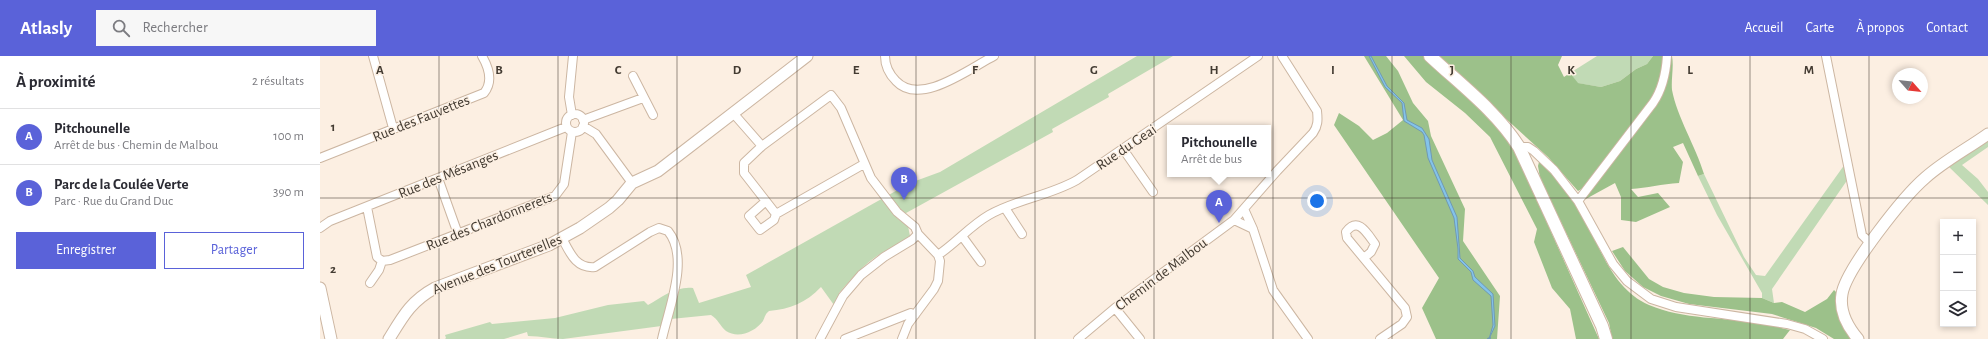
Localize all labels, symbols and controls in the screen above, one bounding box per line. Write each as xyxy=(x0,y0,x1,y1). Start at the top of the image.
search box xyxy=(96,10,376,46)
icon: search xyxy=(110,17,132,39)
text: Atlasly xyxy=(20,19,72,38)
text: Rechercher xyxy=(142,20,208,35)
text: Accueil xyxy=(1744,21,1783,35)
text: Carte xyxy=(1805,21,1834,35)
text: À propos xyxy=(1856,21,1904,35)
text: Contact xyxy=(1926,21,1968,35)
text: A xyxy=(376,64,384,77)
text: B xyxy=(495,64,503,77)
text: C xyxy=(615,64,622,77)
text: D xyxy=(733,64,742,77)
text: E xyxy=(853,64,860,77)
text: F xyxy=(972,64,979,77)
text: G xyxy=(1090,64,1098,77)
text: H xyxy=(1209,64,1219,77)
text: I xyxy=(1331,64,1335,77)
text: J xyxy=(1450,64,1454,77)
text: K xyxy=(1567,64,1575,77)
text: L xyxy=(1687,64,1693,77)
text: M xyxy=(1804,64,1814,77)
north arrow xyxy=(1892,68,1928,104)
text: À proximité xyxy=(16,73,96,90)
text: 2 résultats xyxy=(252,75,304,88)
street label: Rue des Fauvettes xyxy=(371,92,472,145)
text: Pitchounelle xyxy=(54,121,130,136)
text: 1 xyxy=(331,121,335,134)
street label: Rue du Geai xyxy=(1093,122,1159,173)
popup xyxy=(1167,125,1271,177)
text: A xyxy=(25,130,33,143)
text: 100 m xyxy=(273,130,304,143)
text: Pitchounelle xyxy=(1181,135,1257,150)
text: Arrêt de bus · Chemin de Malbou xyxy=(54,139,218,152)
street label: Rue des Mésanges xyxy=(396,148,500,201)
text: Arrêt de bus xyxy=(1181,153,1242,166)
pin: B xyxy=(891,167,917,200)
text: Parc de la Coulée Verte xyxy=(54,177,189,192)
text: B xyxy=(25,186,33,199)
text: 390 m xyxy=(273,186,304,199)
street label: Rue des Chardonnerets xyxy=(424,189,554,254)
pin: A xyxy=(1206,190,1232,223)
your location xyxy=(1307,191,1327,211)
text: Parc · Rue du Grand Duc xyxy=(54,195,173,208)
map controls xyxy=(1940,219,1976,327)
button: + xyxy=(1940,219,1976,255)
button: Enregistrer xyxy=(16,232,156,269)
button: Partager xyxy=(164,232,304,269)
street label: Avenue des Tourterelles xyxy=(430,232,564,297)
street label: Chemin de Malbou xyxy=(1113,235,1210,314)
button: − xyxy=(1940,255,1976,291)
text: 2 xyxy=(330,263,336,276)
button: layers xyxy=(1940,291,1976,327)

